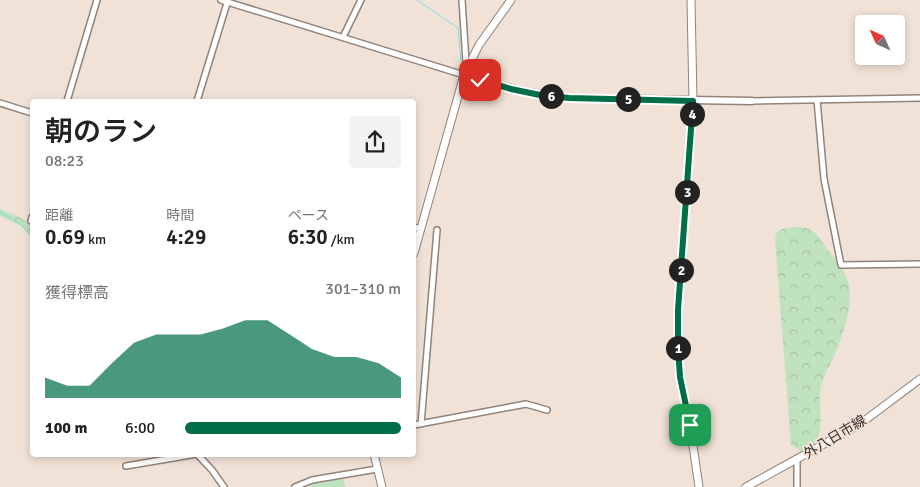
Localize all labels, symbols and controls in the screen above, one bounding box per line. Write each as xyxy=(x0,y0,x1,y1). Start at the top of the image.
north arrow xyxy=(855,15,905,65)
map controls xyxy=(855,15,905,65)
pin xyxy=(459,59,501,101)
icon: check xyxy=(466,66,494,94)
pin: 6 xyxy=(538,84,564,108)
pin: 5 xyxy=(616,86,640,112)
text: 6 xyxy=(548,88,555,105)
text: 5 xyxy=(625,91,632,108)
pin: 4 xyxy=(680,102,704,126)
text: 4 xyxy=(689,106,696,123)
text: 朝のラン xyxy=(45,115,157,149)
button: share xyxy=(349,116,401,168)
text: 08:23 xyxy=(45,151,84,171)
pin: 3 xyxy=(674,180,700,204)
text: 3 xyxy=(684,184,691,201)
text: 距離 xyxy=(45,207,73,224)
text: 時間 xyxy=(166,207,194,224)
text: ペース xyxy=(288,207,329,224)
text: 0.69 xyxy=(45,224,85,250)
text: 4:29 xyxy=(166,224,206,250)
text: 6:30 xyxy=(288,224,328,250)
text: km xyxy=(85,231,106,248)
text: /km xyxy=(328,231,355,248)
pin: 2 xyxy=(668,258,694,282)
text: 2 xyxy=(678,262,685,279)
text: 301–310 m xyxy=(325,279,401,299)
text: 獲得標高 xyxy=(45,283,109,303)
pin: 1 xyxy=(666,336,690,360)
text: 1 xyxy=(675,340,682,357)
pin xyxy=(669,404,711,446)
icon: arrive xyxy=(676,411,704,439)
street label: 外八日市線 xyxy=(801,412,869,462)
text: 100 m xyxy=(45,418,87,438)
text: 6:00 xyxy=(125,418,155,438)

